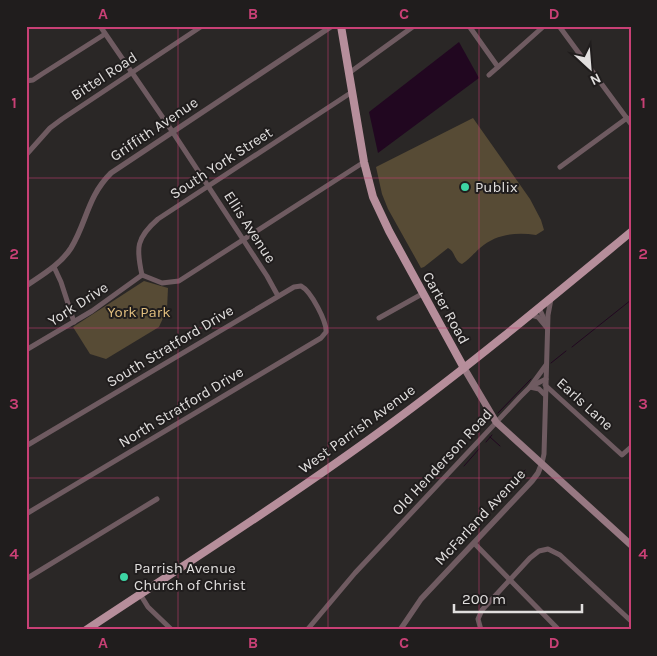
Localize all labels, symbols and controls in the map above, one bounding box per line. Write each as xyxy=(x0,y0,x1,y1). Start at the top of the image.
text: A xyxy=(98,4,108,23)
text: B xyxy=(248,4,258,23)
text: C xyxy=(399,4,409,23)
text: D xyxy=(549,4,560,23)
north arrow xyxy=(564,42,614,92)
street label: Bittel Road xyxy=(68,48,140,104)
text: N xyxy=(587,69,604,89)
text: 1 xyxy=(11,93,17,112)
street label: Griffith Avenue xyxy=(107,93,201,165)
text: 1 xyxy=(640,93,646,112)
street label: South York Street xyxy=(166,123,276,203)
place label: Publix xyxy=(475,178,518,196)
marker: Publix xyxy=(459,181,471,193)
street label: Ellis Avenue xyxy=(220,188,280,266)
text: 2 xyxy=(9,244,19,263)
text: 2 xyxy=(638,244,648,263)
street label: Carter Road xyxy=(419,269,473,347)
street label: York Drive xyxy=(45,278,111,330)
street label: South Stratford Drive xyxy=(103,301,237,391)
park label: York Park xyxy=(107,303,171,321)
street label: North Stratford Drive xyxy=(115,363,247,451)
street label: Earls Lane xyxy=(553,374,617,434)
street label: West Parrish Avenue xyxy=(295,381,419,477)
text: 3 xyxy=(9,394,19,413)
text: 3 xyxy=(638,394,648,413)
street label: Old Henderson Road xyxy=(388,405,496,519)
street label: McFarland Avenue xyxy=(431,465,529,569)
text: 4 xyxy=(9,544,19,563)
text: 4 xyxy=(638,544,648,563)
place label: Parrish Avenue Church of Christ xyxy=(134,559,246,594)
marker: Parrish Avenue Church of Christ xyxy=(118,571,130,583)
scale bar xyxy=(454,581,582,613)
text: 200 m xyxy=(462,590,506,608)
text: A xyxy=(98,633,108,652)
text: B xyxy=(248,633,258,652)
text: C xyxy=(399,633,409,652)
text: D xyxy=(549,633,560,652)

